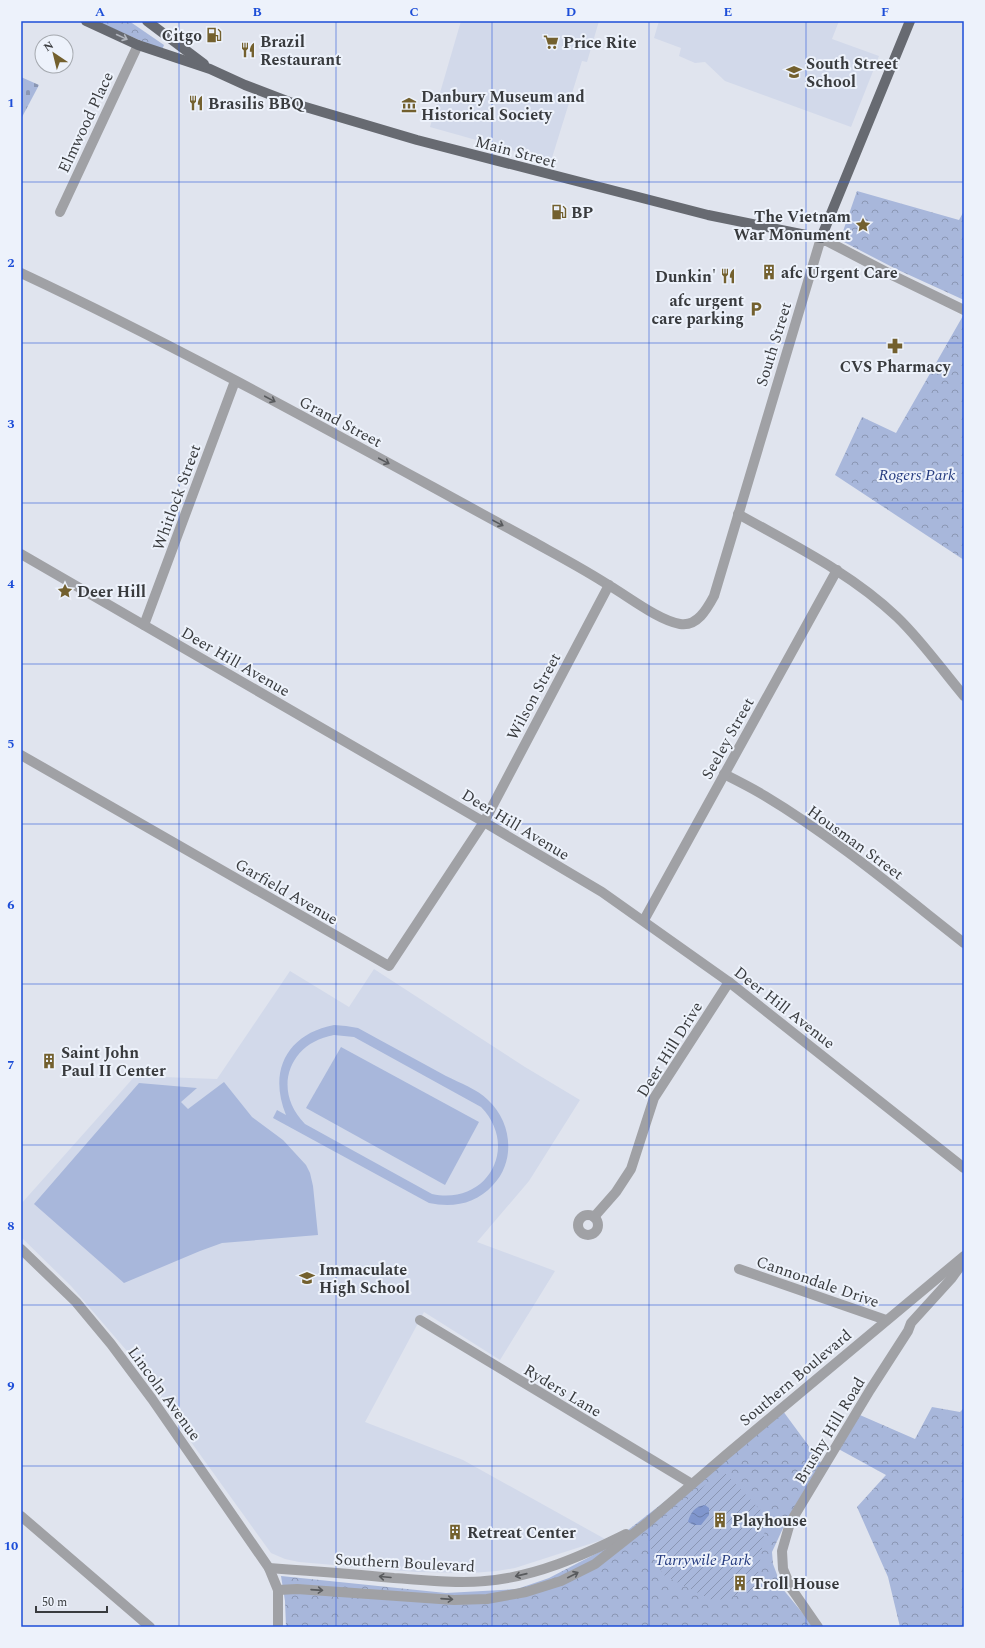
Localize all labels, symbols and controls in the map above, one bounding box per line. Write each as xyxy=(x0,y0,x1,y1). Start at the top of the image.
text: A xyxy=(95,2,105,22)
text: B xyxy=(252,2,262,22)
text: C xyxy=(409,2,419,22)
text: D xyxy=(566,2,576,22)
text: E xyxy=(724,2,733,22)
text: F xyxy=(881,2,889,22)
place label: Citgo xyxy=(162,24,202,48)
fuel station icon: Citgo xyxy=(205,26,223,44)
place label: Brazil Restaurant xyxy=(260,30,341,72)
place label: Price Rite xyxy=(563,31,637,55)
supermarket icon: Price Rite xyxy=(542,33,560,51)
north arrow xyxy=(34,34,74,74)
one-way arrow xyxy=(116,34,128,41)
text: N xyxy=(40,37,57,56)
restaurant icon: Brazil Restaurant xyxy=(239,41,257,59)
place label: South Street School xyxy=(806,52,898,94)
school or university icon: South Street School xyxy=(785,63,803,81)
street label: Elmwood Place xyxy=(52,68,120,177)
place label: Danbury Museum and Historical Society xyxy=(421,85,585,127)
place label: Brasilis BBQ xyxy=(208,92,304,116)
text: 1 xyxy=(7,93,15,113)
restaurant icon: Brasilis BBQ xyxy=(187,94,205,112)
museum icon: Danbury Museum and Historical Society xyxy=(400,96,418,114)
street label: Main Street xyxy=(472,130,559,174)
place label: BP xyxy=(571,201,593,225)
fuel station icon: BP xyxy=(550,203,568,221)
place label: The Vietnam War Monument xyxy=(733,205,852,247)
place icon: The Vietnam War Monument xyxy=(854,216,872,234)
text: 2 xyxy=(7,253,15,273)
place label: afc Urgent Care xyxy=(781,261,898,285)
building icon: afc Urgent Care xyxy=(760,263,778,281)
place label: Dunkin' xyxy=(655,265,716,289)
restaurant icon: Dunkin' xyxy=(719,267,737,285)
place label: afc urgent care parking xyxy=(651,289,744,331)
street label: South Street xyxy=(750,299,798,390)
parking icon: afc urgent care parking xyxy=(747,300,765,318)
pharmacy icon: CVS Pharmacy xyxy=(886,337,904,355)
place label: CVS Pharmacy xyxy=(840,355,952,379)
street label: Grand Street xyxy=(295,390,387,454)
one-way arrow xyxy=(263,396,275,404)
text: 3 xyxy=(7,414,15,434)
street label: Whitlock Street xyxy=(147,440,207,554)
one-way arrow xyxy=(378,458,390,465)
park label: Rogers Park xyxy=(878,463,956,487)
one-way arrow xyxy=(492,520,504,527)
text: 4 xyxy=(7,574,15,594)
place label: Deer Hill xyxy=(77,580,146,604)
place icon: Deer Hill xyxy=(56,582,74,600)
street label: Deer Hill Avenue xyxy=(176,621,295,703)
street label: Wilson Street xyxy=(501,648,567,745)
street label: Seeley Street xyxy=(695,693,760,784)
text: 5 xyxy=(7,734,15,754)
street label: Deer Hill Avenue xyxy=(457,783,574,867)
street label: Housman Street xyxy=(802,800,909,886)
street label: Garfield Avenue xyxy=(231,853,342,931)
text: 6 xyxy=(7,895,15,915)
street label: Deer Hill Avenue xyxy=(729,961,840,1055)
street label: Deer Hill Drive xyxy=(631,997,709,1102)
place label: Saint John Paul II Center xyxy=(61,1041,166,1083)
building icon: Saint John Paul II Center xyxy=(40,1052,58,1070)
text: 7 xyxy=(7,1055,15,1075)
text: 8 xyxy=(7,1216,15,1236)
street label: Cannondale Drive xyxy=(753,1250,882,1314)
place label: Immaculate High School xyxy=(319,1258,410,1300)
school or university icon: Immaculate High School xyxy=(298,1269,316,1287)
street label: Southern Boulevard xyxy=(734,1323,857,1432)
street label: Lincoln Avenue xyxy=(122,1341,207,1446)
street label: Ryders Lane xyxy=(519,1358,606,1424)
street label: Brushy Hill Road xyxy=(788,1372,871,1489)
text: 9 xyxy=(7,1376,15,1396)
place label: Playhouse xyxy=(732,1509,807,1533)
building icon: Playhouse xyxy=(711,1511,729,1529)
place label: Retreat Center xyxy=(467,1521,576,1545)
building icon: Retreat Center xyxy=(446,1523,464,1541)
text: 10 xyxy=(4,1536,18,1556)
street label: Southern Boulevard xyxy=(334,1547,476,1579)
park label: Tarrywile Park xyxy=(655,1548,752,1572)
one-way arrow xyxy=(567,1571,579,1578)
one-way arrow xyxy=(514,1572,527,1579)
place label: Troll House xyxy=(752,1572,839,1596)
one-way arrow xyxy=(379,1574,392,1581)
building icon: Troll House xyxy=(731,1574,749,1592)
one-way arrow xyxy=(310,1587,323,1594)
scale bar xyxy=(36,1588,107,1614)
text: 50 m xyxy=(42,1593,67,1612)
one-way arrow xyxy=(440,1596,453,1603)

